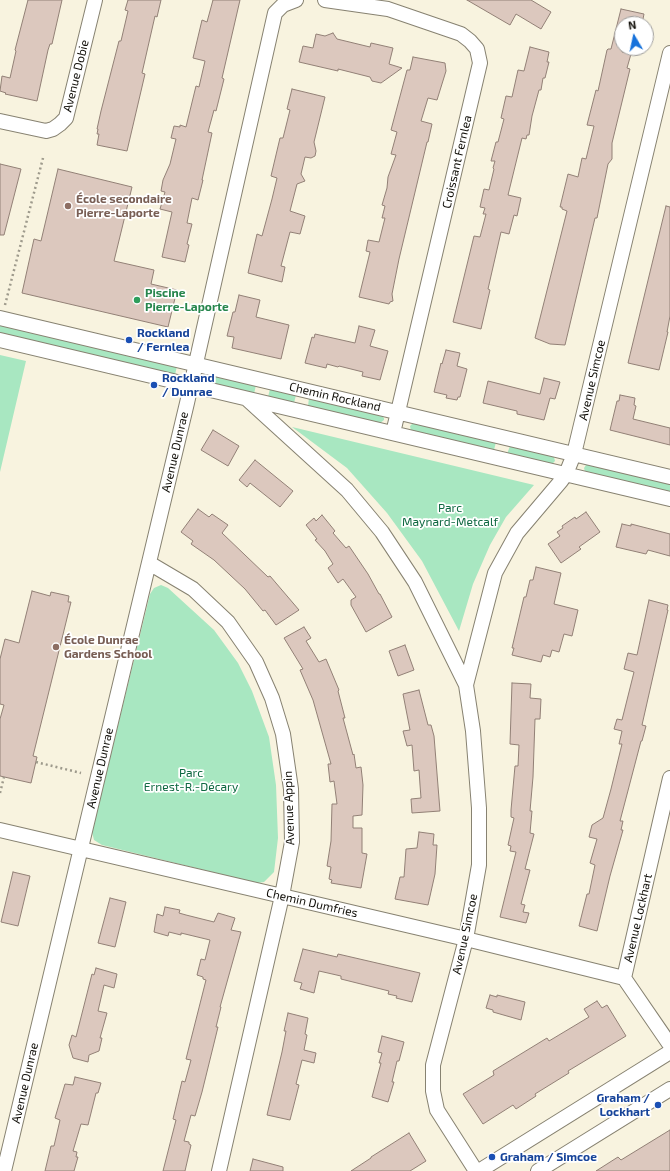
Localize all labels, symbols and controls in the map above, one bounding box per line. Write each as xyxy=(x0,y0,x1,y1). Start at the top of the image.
north arrow xyxy=(614,16,654,56)
text: N xyxy=(627,18,637,32)
street label: Avenue Dobie xyxy=(60,38,92,114)
street label: Croissant Fernlea xyxy=(439,114,475,210)
place label: École secondaire Pierre-Laporte xyxy=(76,192,172,220)
marker: École secondaire Pierre-Laporte xyxy=(63,201,73,211)
place label: Piscine Pierre-Laporte xyxy=(145,286,229,314)
marker: Piscine Pierre-Laporte xyxy=(132,295,142,305)
place label: Rockland / Fernlea xyxy=(137,326,190,354)
marker: Rockland / Fernlea xyxy=(124,335,134,345)
street label: Avenue Simcoe xyxy=(576,338,608,422)
place label: Rockland / Dunrae xyxy=(162,371,215,399)
street label: Chemin Rockland xyxy=(288,379,382,415)
marker: Rockland / Dunrae xyxy=(149,380,159,390)
street label: Avenue Dunrae xyxy=(159,410,191,494)
park label: Parc Maynard-Metcalf xyxy=(402,501,498,529)
place label: École Dunrae Gardens School xyxy=(64,633,152,661)
marker: École Dunrae Gardens School xyxy=(51,642,61,652)
street label: Avenue Dunrae xyxy=(84,726,116,810)
park label: Parc Ernest-R.-Décary xyxy=(144,766,238,794)
street label: Avenue Appin xyxy=(281,771,297,845)
street label: Avenue Lockhart xyxy=(621,872,655,964)
street label: Chemin Dumfries xyxy=(265,885,359,921)
street label: Avenue Simcoe xyxy=(449,892,481,976)
street label: Avenue Dunrae xyxy=(9,1041,41,1125)
place label: Graham / Lockhart xyxy=(596,1091,650,1119)
marker: Graham / Lockhart xyxy=(653,1100,663,1110)
place label: Graham / Simcoe xyxy=(500,1150,597,1164)
marker: Graham / Simcoe xyxy=(487,1152,497,1162)

